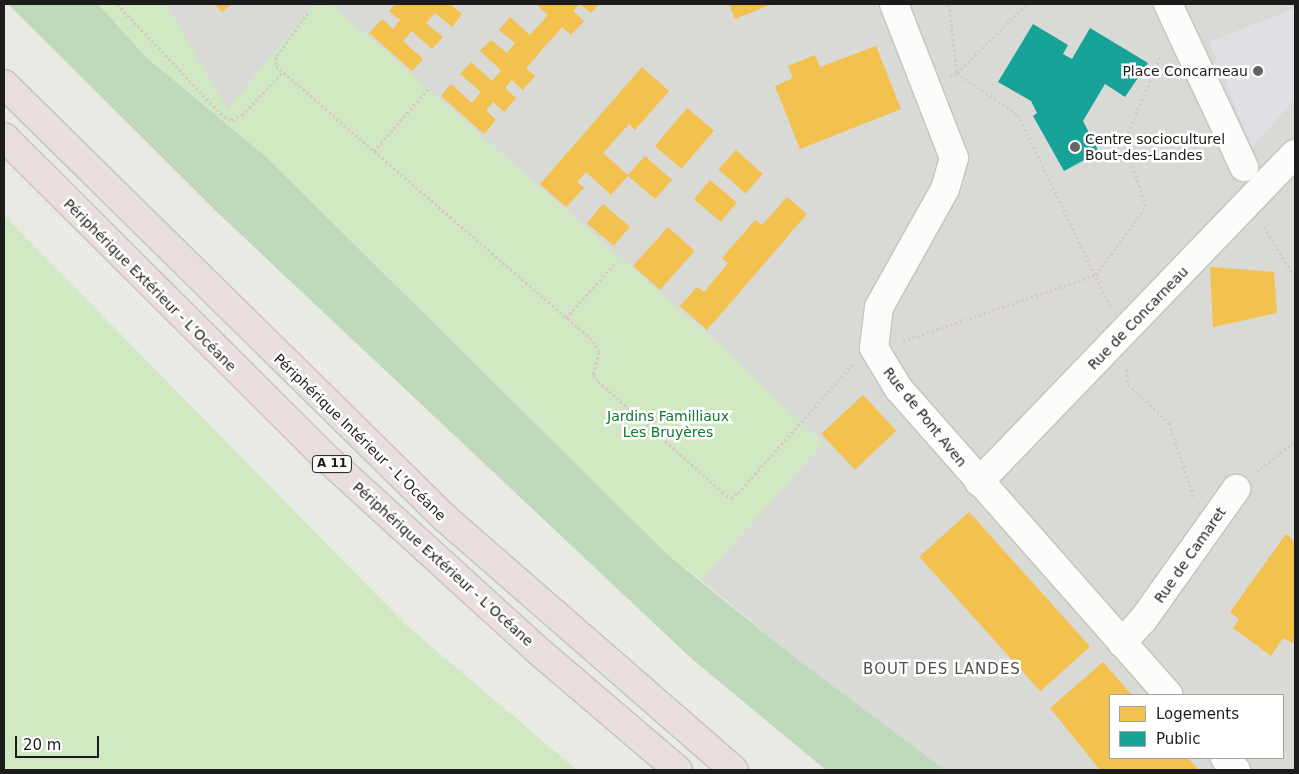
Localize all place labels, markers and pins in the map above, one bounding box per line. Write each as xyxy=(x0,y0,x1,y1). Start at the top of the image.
place label: Place Concarneau xyxy=(1122,63,1248,79)
marker: Place Concarneau xyxy=(1252,65,1264,77)
place label: Centre socioculturel Bout-des-Landes xyxy=(1085,131,1225,164)
marker: Centre socioculturel Bout-des-Landes xyxy=(1069,141,1081,153)

